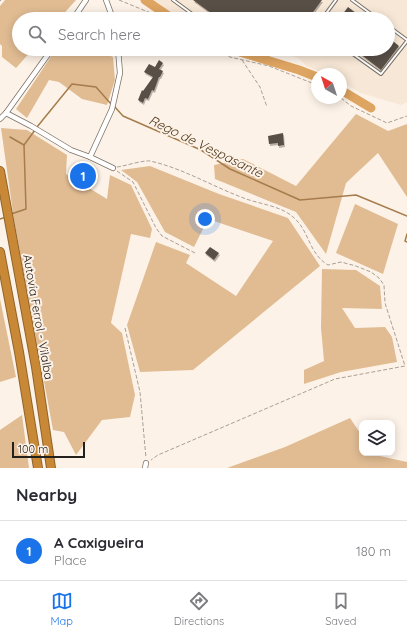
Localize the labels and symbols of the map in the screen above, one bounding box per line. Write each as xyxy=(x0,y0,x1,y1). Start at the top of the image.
north arrow xyxy=(311,68,347,104)
water label: Rego de Vespasante xyxy=(146,111,266,181)
pin: 1 xyxy=(70,161,96,191)
your location xyxy=(195,209,215,229)
street label: Autovía Ferrol - Vilalba xyxy=(20,253,57,381)
scale bar xyxy=(12,440,85,459)

